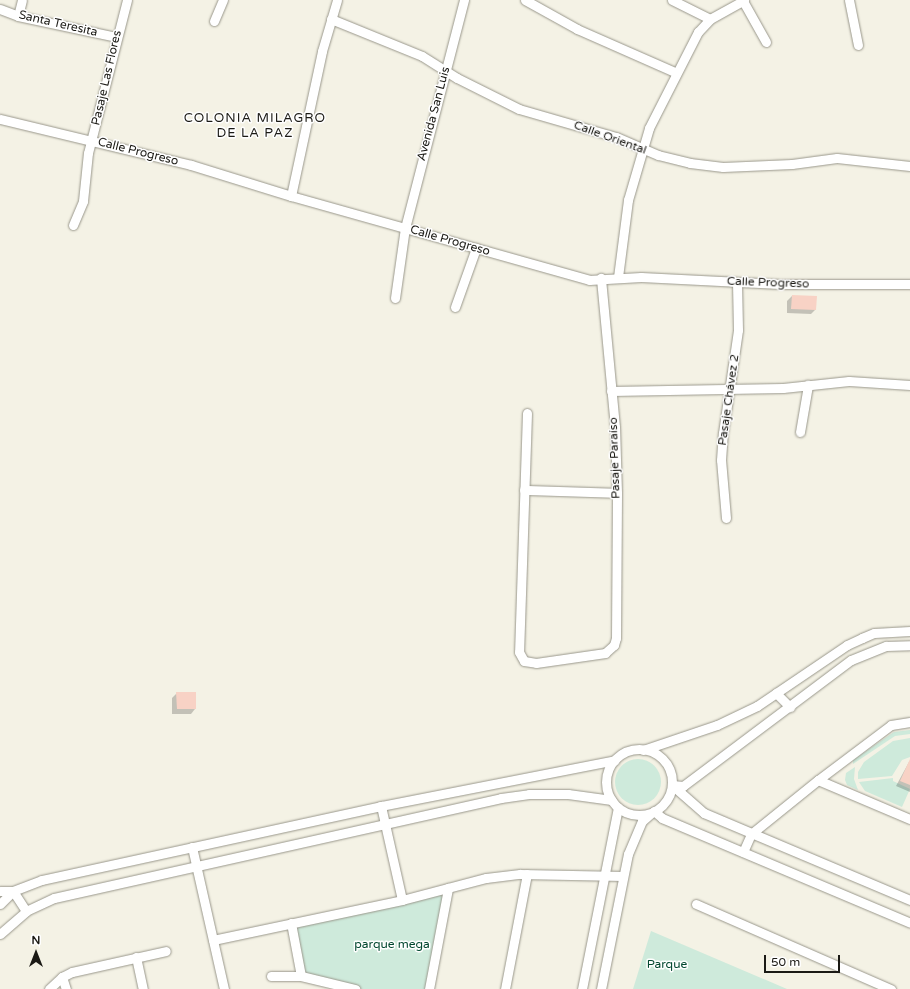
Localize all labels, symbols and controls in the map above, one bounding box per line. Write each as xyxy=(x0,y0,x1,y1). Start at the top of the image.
street label: Santa Teresita xyxy=(17,8,99,40)
street label: Pasaje Las Flores xyxy=(89,29,125,127)
street label: Avenida San Luis xyxy=(415,65,453,163)
district label: COLONIA MILAGRO DE LA PAZ xyxy=(184,111,326,142)
street label: Calle Oriental xyxy=(572,118,648,158)
street label: Calle Progreso xyxy=(96,135,180,169)
street label: Calle Progreso xyxy=(408,223,492,259)
street label: Calle Progreso xyxy=(727,274,809,292)
street label: Pasaje Chávez 2 xyxy=(715,353,743,447)
street label: Pasaje Paraíso xyxy=(606,417,624,499)
north arrow xyxy=(16,933,56,973)
text: N xyxy=(32,934,40,947)
park label: parque mega xyxy=(354,938,430,952)
scale bar xyxy=(766,947,842,973)
text: 50 m xyxy=(771,955,800,969)
park label: Parque xyxy=(647,958,687,972)

